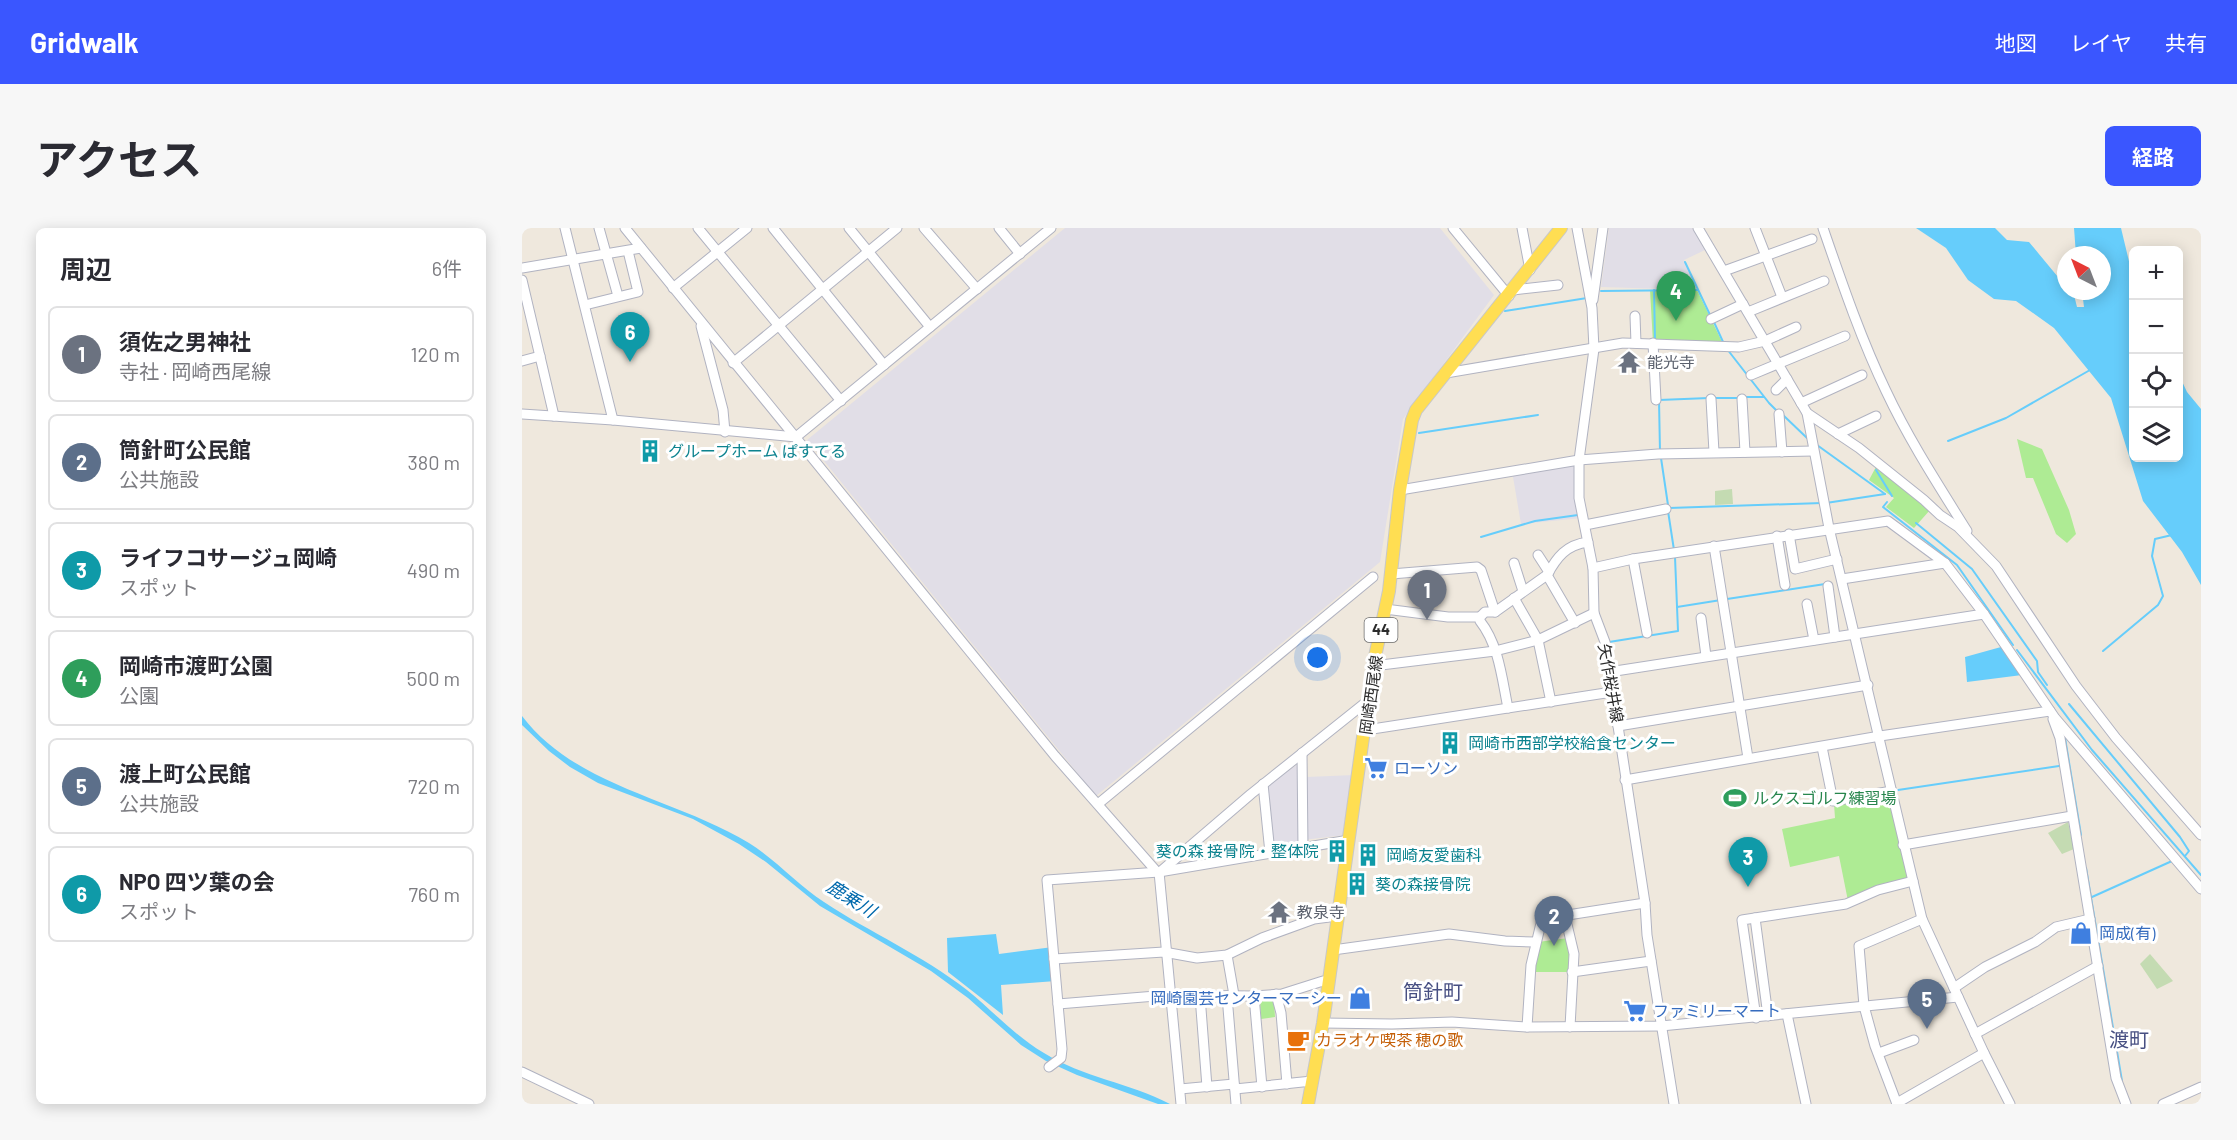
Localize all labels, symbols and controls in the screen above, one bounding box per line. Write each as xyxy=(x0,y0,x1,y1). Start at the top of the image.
text: Gridwalk xyxy=(30,25,139,59)
text: 地図 xyxy=(1995,30,2037,55)
text: レイヤ xyxy=(2070,30,2132,55)
text: 共有 xyxy=(2165,30,2207,55)
button: 経路 xyxy=(2105,126,2201,186)
text: アクセス xyxy=(36,133,202,183)
north arrow xyxy=(2057,246,2111,300)
map controls xyxy=(2129,246,2183,462)
button: + xyxy=(2129,246,2183,300)
text: 周辺 xyxy=(60,253,112,284)
text: 6件 xyxy=(432,256,462,280)
pin: 4 xyxy=(1656,272,1696,321)
button: − xyxy=(2129,300,2183,354)
pin: 6 xyxy=(610,312,650,362)
text: 須佐之男神社 xyxy=(119,328,251,354)
text: 1 xyxy=(78,342,85,366)
text: 120 m xyxy=(410,342,460,366)
temple icon: 能光寺 xyxy=(1616,349,1642,375)
place label: 能光寺 xyxy=(1647,352,1695,371)
button: locate xyxy=(2129,354,2183,408)
text: 寺社 · 岡崎西尾線 xyxy=(119,359,271,383)
button: layers xyxy=(2129,408,2183,462)
text: 筒針町公民館 xyxy=(119,436,251,462)
building icon: グループホーム ぱすてる xyxy=(637,438,663,464)
place label: グループホーム ぱすてる xyxy=(668,441,846,460)
text: 2 xyxy=(76,450,87,474)
text: 380 m xyxy=(407,450,460,474)
text: 公共施設 xyxy=(119,467,199,491)
text: ライフコサージュ岡崎 xyxy=(119,544,337,570)
text: 3 xyxy=(76,558,87,582)
text: 490 m xyxy=(407,558,460,582)
pin: 1 xyxy=(1408,570,1446,620)
text: スポット xyxy=(119,575,199,599)
road number: 44 xyxy=(1364,618,1398,642)
street label: 矢作桜井線 xyxy=(1595,642,1628,724)
your location xyxy=(1303,643,1332,672)
text: 岡崎市渡町公園 xyxy=(119,652,273,678)
street label: 岡崎西尾線 xyxy=(1356,654,1385,736)
text: 4 xyxy=(75,666,88,690)
text: 500 m xyxy=(407,666,460,690)
text: 公園 xyxy=(119,683,159,707)
building icon: 岡崎市西部学校給食センター xyxy=(1437,730,1463,756)
place label: 岡崎市西部学校給食センター xyxy=(1468,733,1676,752)
supermarket icon: ローソン xyxy=(1363,755,1389,781)
place label: ローソン xyxy=(1394,758,1458,777)
text: 渡上町公民館 xyxy=(119,760,251,786)
text: 5 xyxy=(76,774,87,798)
text: 720 m xyxy=(408,774,460,798)
sports icon: ルクスゴルフ練習場 xyxy=(1722,785,1748,811)
place label: ルクスゴルフ練習場 xyxy=(1753,788,1897,807)
text: 公共施設 xyxy=(119,791,199,815)
building icon: 葵の森 接骨院・整体院 xyxy=(1324,838,1350,864)
pin: 3 xyxy=(1728,838,1768,887)
place label: 葵の森 接骨院・整体院 xyxy=(1156,841,1319,860)
building icon: 岡崎友愛歯科 xyxy=(1355,842,1381,868)
place label: 岡崎友愛歯科 xyxy=(1386,845,1482,864)
text: NPO 四ツ葉の会 xyxy=(119,868,275,894)
building icon: 葵の森接骨院 xyxy=(1344,871,1370,897)
place label: 葵の森接骨院 xyxy=(1375,874,1471,893)
water label: 鹿乗川 xyxy=(823,875,882,923)
text: 6 xyxy=(76,882,87,906)
text: 760 m xyxy=(408,882,460,906)
pin: 2 xyxy=(1534,896,1574,946)
text: スポット xyxy=(119,899,199,923)
temple icon: 教泉寺 xyxy=(1266,899,1292,925)
place label: 教泉寺 xyxy=(1297,902,1345,921)
shop icon: 岡成(有) xyxy=(2068,920,2094,946)
place label: 岡成(有) xyxy=(2099,923,2156,942)
district label: 筒針町 xyxy=(1403,979,1463,1003)
pin: 5 xyxy=(1908,980,1946,1029)
shop icon: 岡崎園芸センターマーシー xyxy=(1347,985,1373,1011)
place label: 岡崎園芸センターマーシー xyxy=(1150,988,1342,1007)
supermarket icon: ファミリーマート xyxy=(1622,998,1648,1024)
place label: ファミリーマート xyxy=(1653,1001,1781,1020)
cafe icon: カラオケ喫茶 穂の歌 xyxy=(1285,1027,1311,1053)
district label: 渡町 xyxy=(2109,1027,2149,1051)
place label: カラオケ喫茶 穂の歌 xyxy=(1316,1030,1463,1049)

